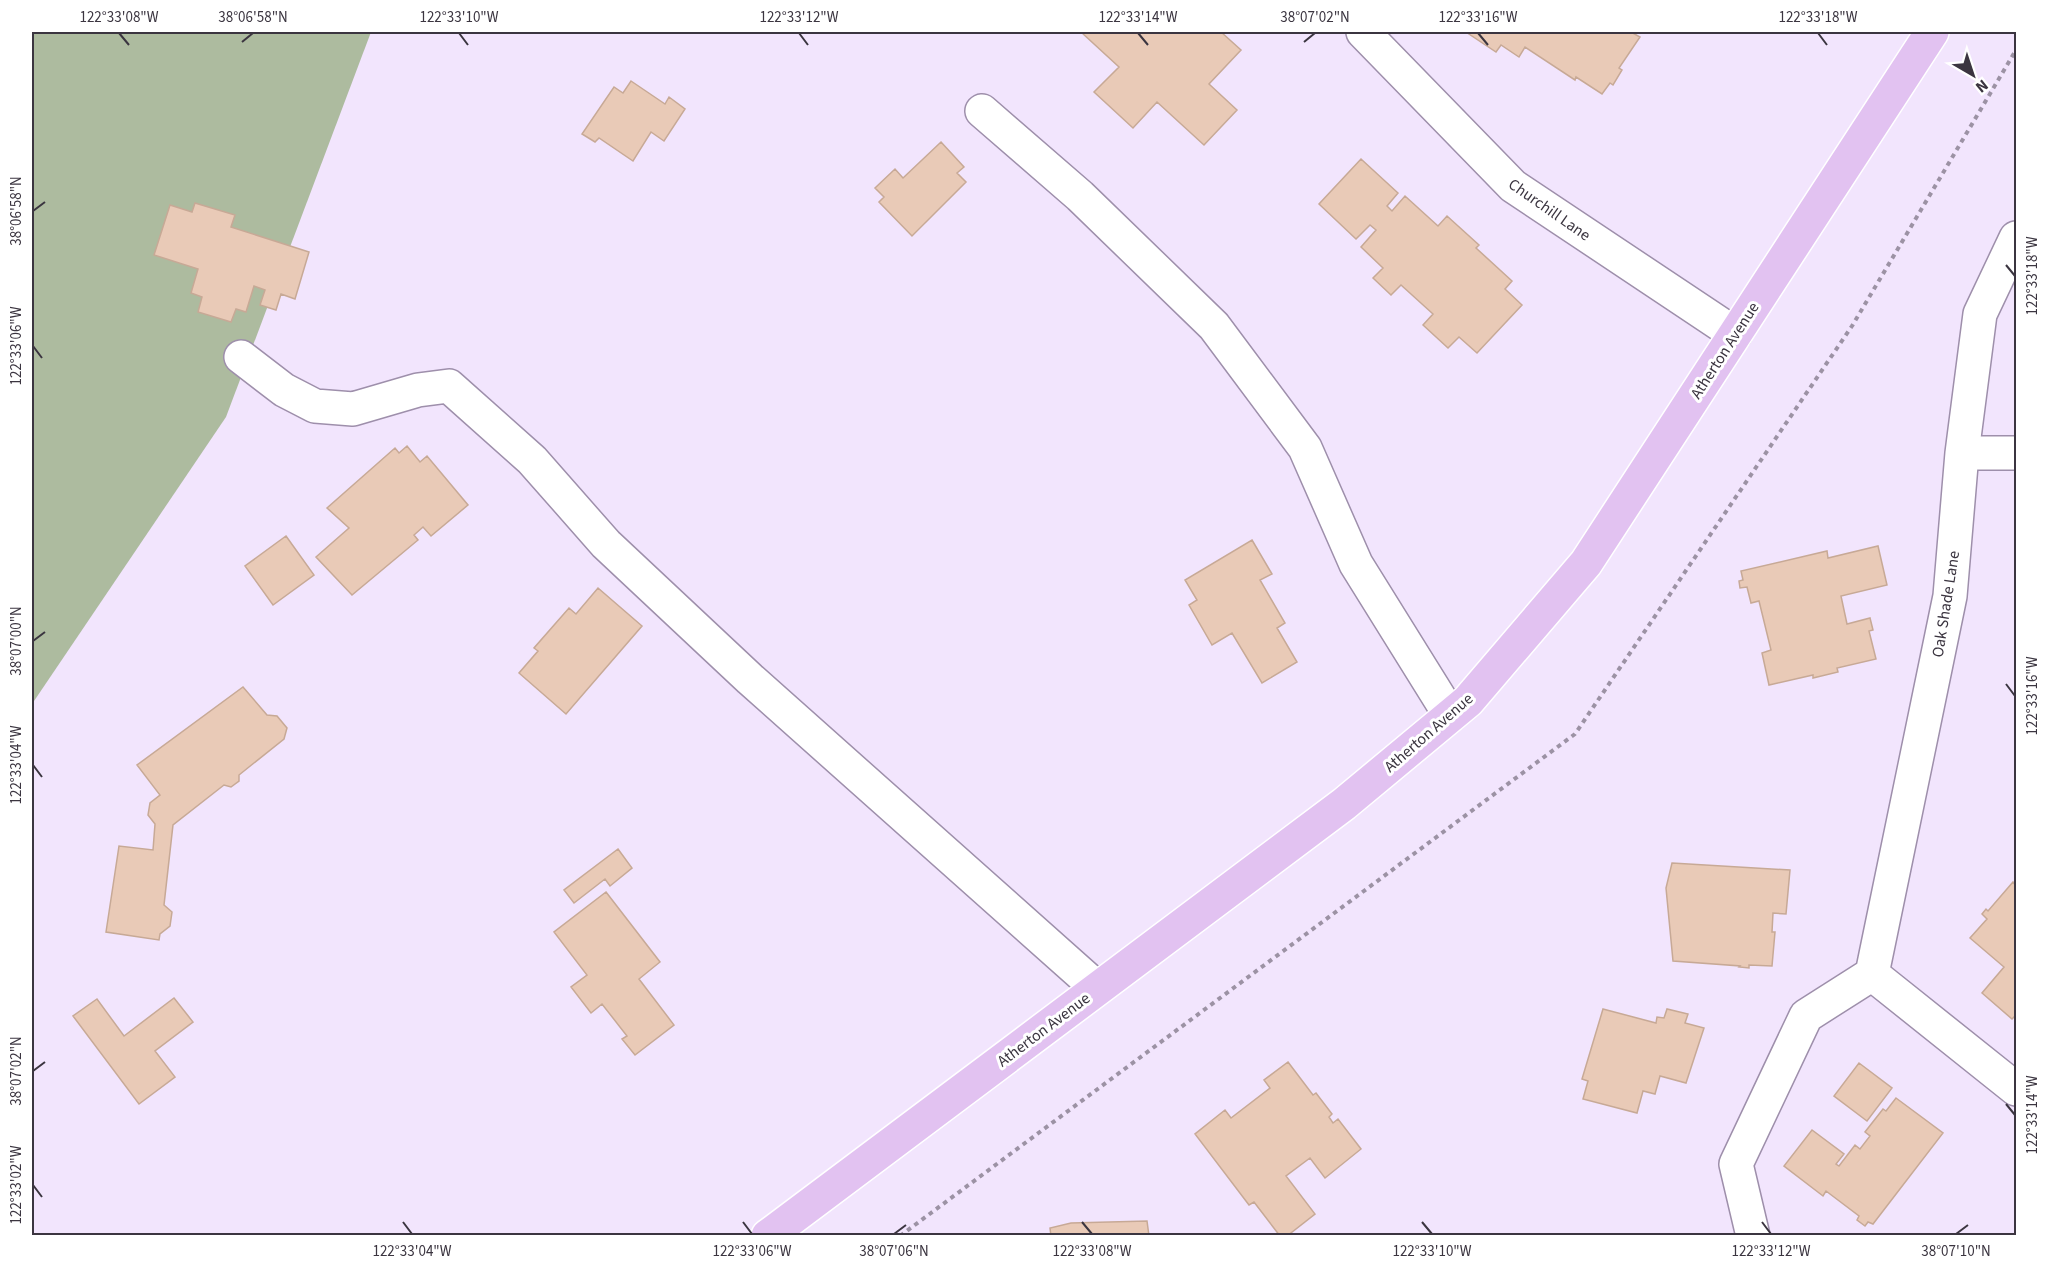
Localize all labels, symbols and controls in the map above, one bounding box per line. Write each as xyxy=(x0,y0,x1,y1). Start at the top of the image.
text: 122°33'08"W xyxy=(79,7,159,28)
text: 38°06'58"N xyxy=(218,7,288,28)
text: 122°33'10"W xyxy=(419,7,499,28)
text: 122°33'12"W xyxy=(759,7,839,28)
text: 122°33'14"W xyxy=(1098,7,1178,28)
text: 38°07'02"N xyxy=(1280,7,1350,28)
text: 122°33'16"W xyxy=(1438,7,1518,28)
text: 122°33'18"W xyxy=(1778,7,1858,28)
north arrow xyxy=(1943,45,2003,105)
text: N xyxy=(1971,74,1993,98)
street label: Churchill Lane xyxy=(1504,173,1595,246)
text: 38°06'58"N xyxy=(6,176,27,246)
text: 122°33'18"W xyxy=(2022,236,2043,316)
street label: Atherton Avenue xyxy=(1685,298,1764,403)
text: 122°33'06"W xyxy=(6,306,27,386)
street label: Oak Shade Lane xyxy=(1927,549,1965,659)
text: 38°07'00"N xyxy=(6,606,27,676)
text: 122°33'16"W xyxy=(2022,656,2043,736)
street label: Atherton Avenue xyxy=(1379,688,1478,778)
text: 122°33'04"W xyxy=(6,725,27,805)
street label: Atherton Avenue xyxy=(993,988,1095,1072)
text: 38°07'02"N xyxy=(6,1036,27,1106)
text: 122°33'14"W xyxy=(2022,1075,2043,1155)
text: 122°33'02"W xyxy=(6,1145,27,1225)
text: 122°33'04"W xyxy=(372,1241,452,1262)
text: 122°33'06"W xyxy=(712,1241,792,1262)
text: 38°07'06"N xyxy=(859,1241,929,1262)
text: 122°33'08"W xyxy=(1052,1241,1132,1262)
text: 122°33'10"W xyxy=(1392,1241,1472,1262)
text: 122°33'12"W xyxy=(1731,1241,1811,1262)
text: 38°07'10"N xyxy=(1921,1241,1991,1262)

